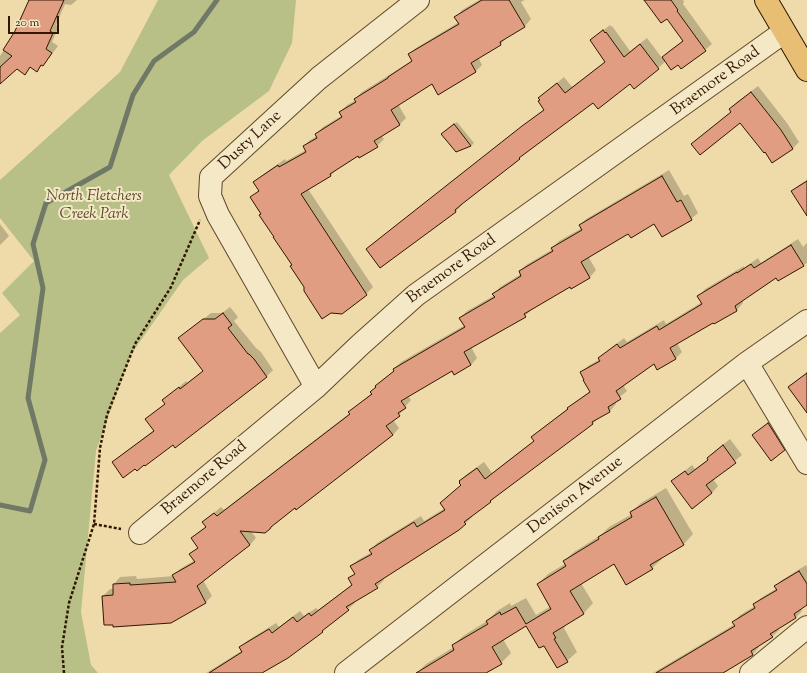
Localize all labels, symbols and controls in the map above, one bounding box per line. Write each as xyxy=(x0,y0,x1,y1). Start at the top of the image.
scale bar xyxy=(10,8,61,34)
text: 20 m xyxy=(15,14,39,32)
street label: Braemore Road xyxy=(668,43,764,121)
street label: Dusty Lane xyxy=(216,107,286,175)
park label: North Fletchers Creek Park xyxy=(46,187,142,225)
street label: Braemore Road xyxy=(404,231,500,309)
street label: Braemore Road xyxy=(158,438,252,520)
street label: Denison Avenue xyxy=(525,453,627,539)

